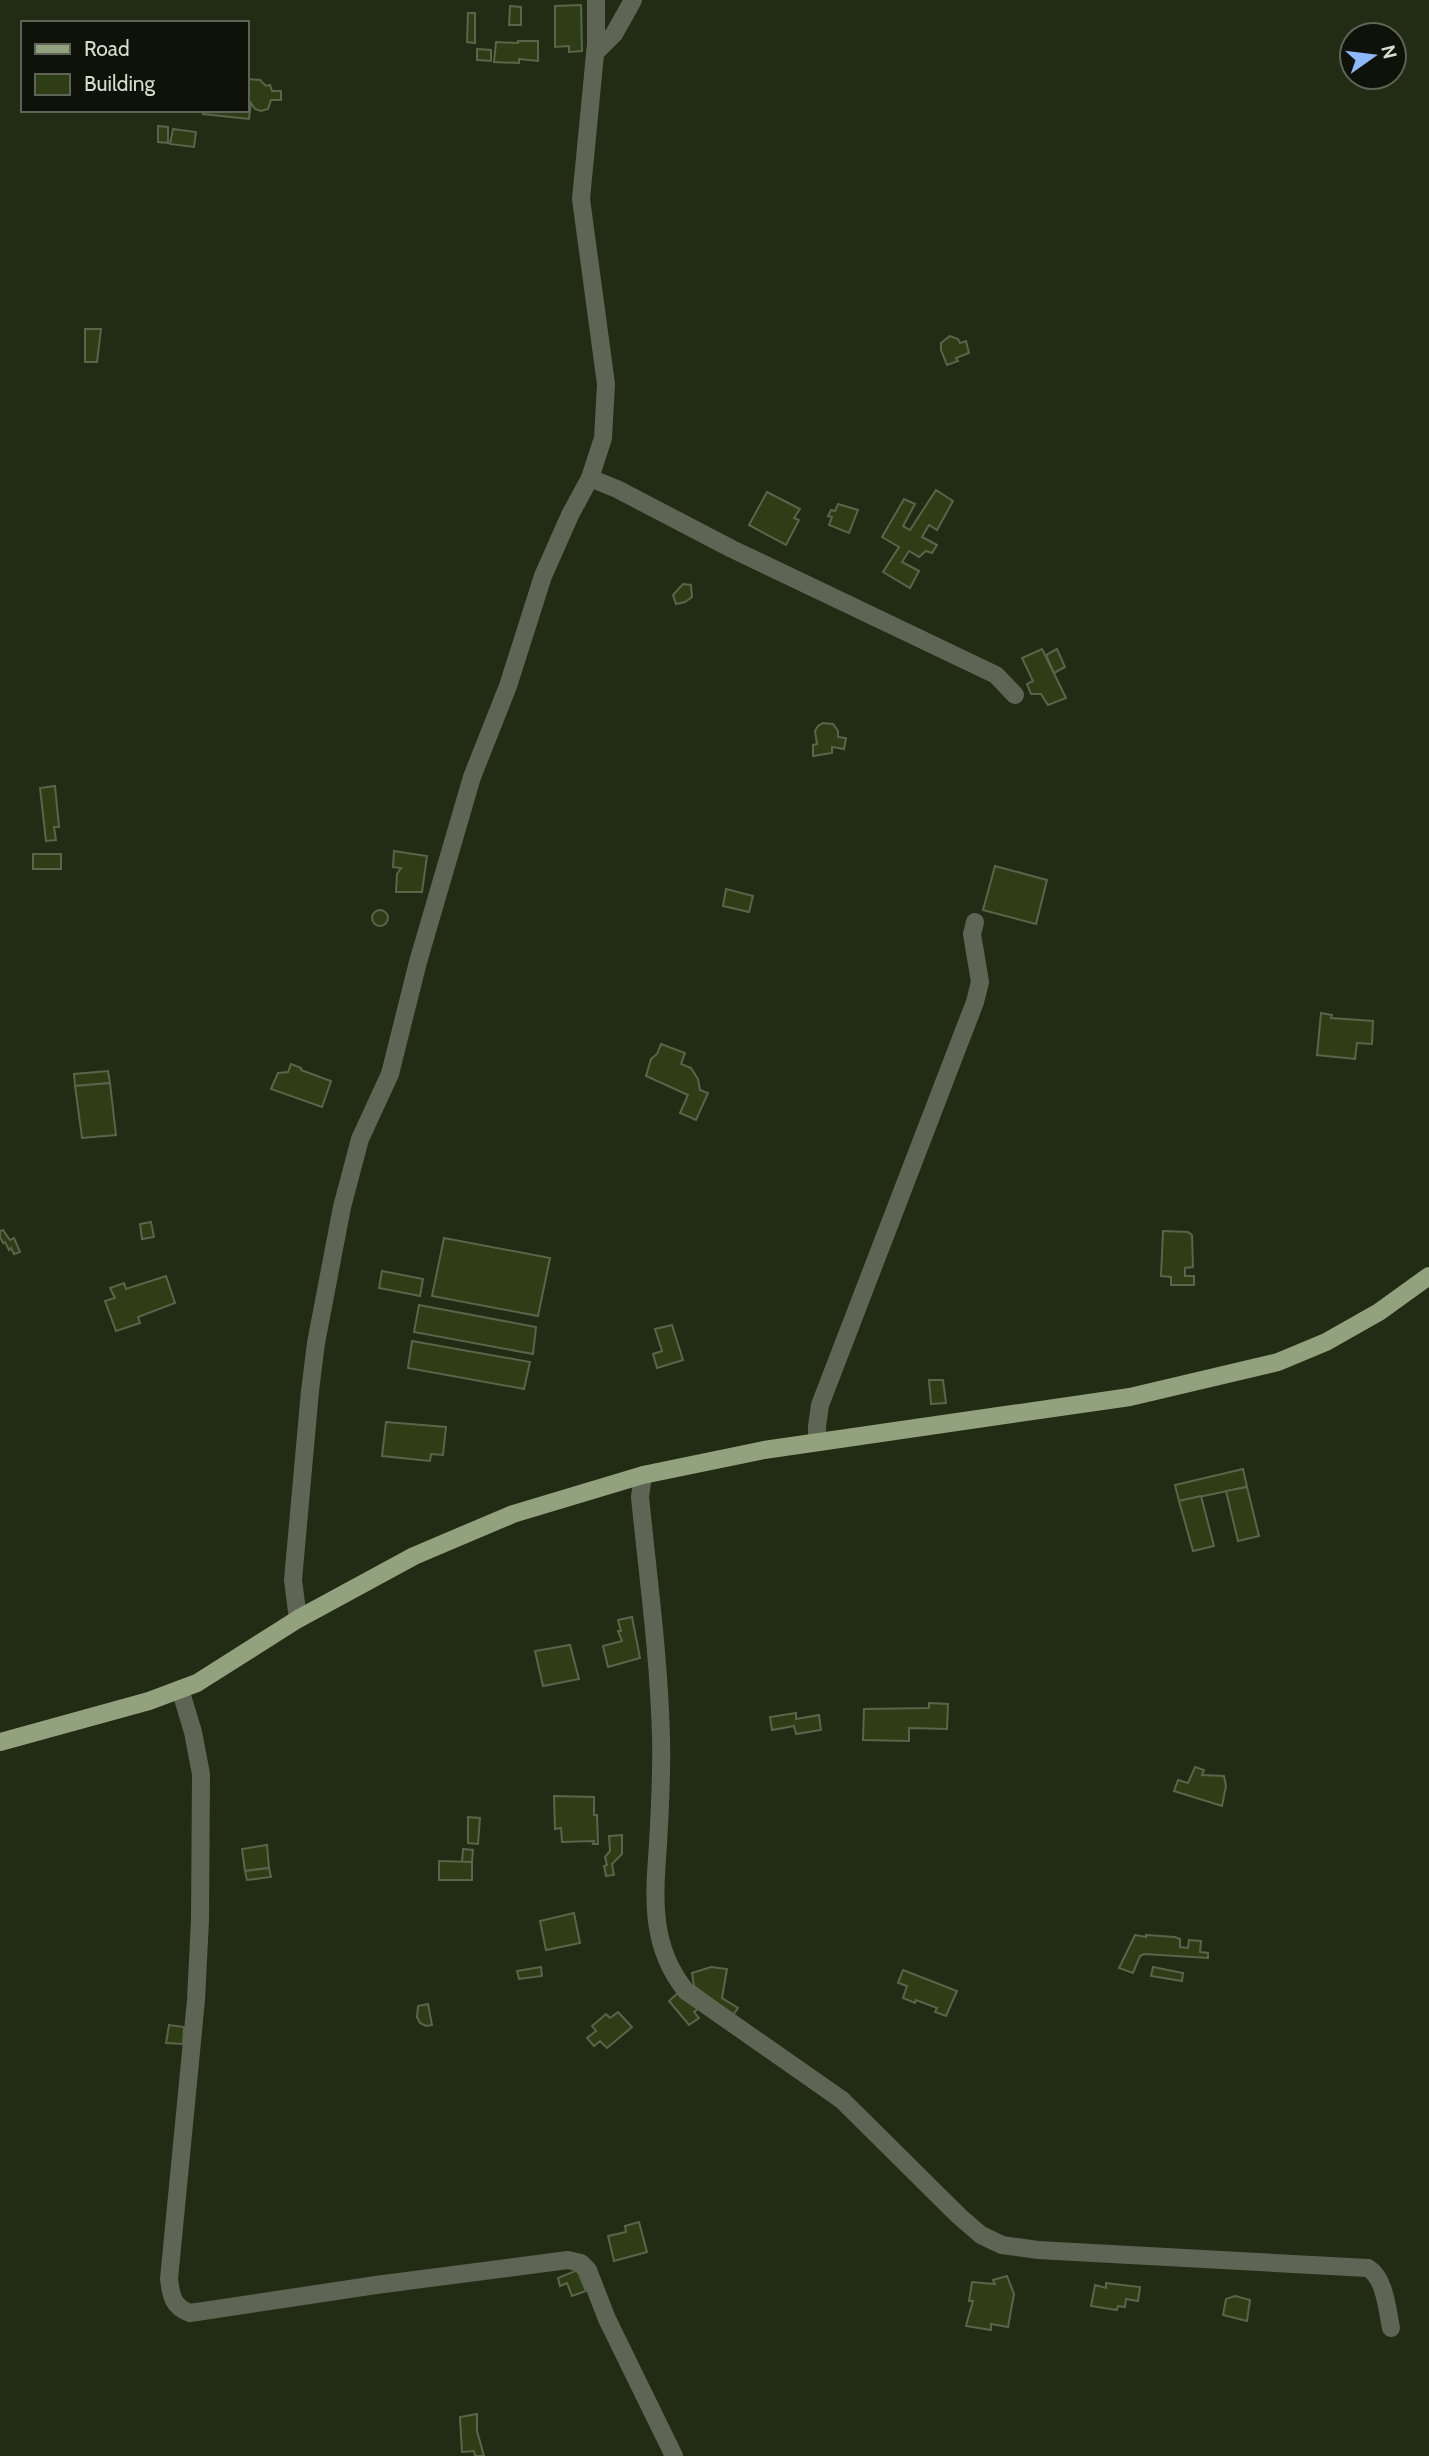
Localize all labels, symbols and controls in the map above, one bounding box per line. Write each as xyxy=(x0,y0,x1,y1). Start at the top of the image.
legend xyxy=(21,21,248,112)
north arrow xyxy=(1338,21,1408,91)
text: Road xyxy=(84,36,130,61)
text: N xyxy=(1376,43,1402,61)
text: Building xyxy=(84,71,156,96)

